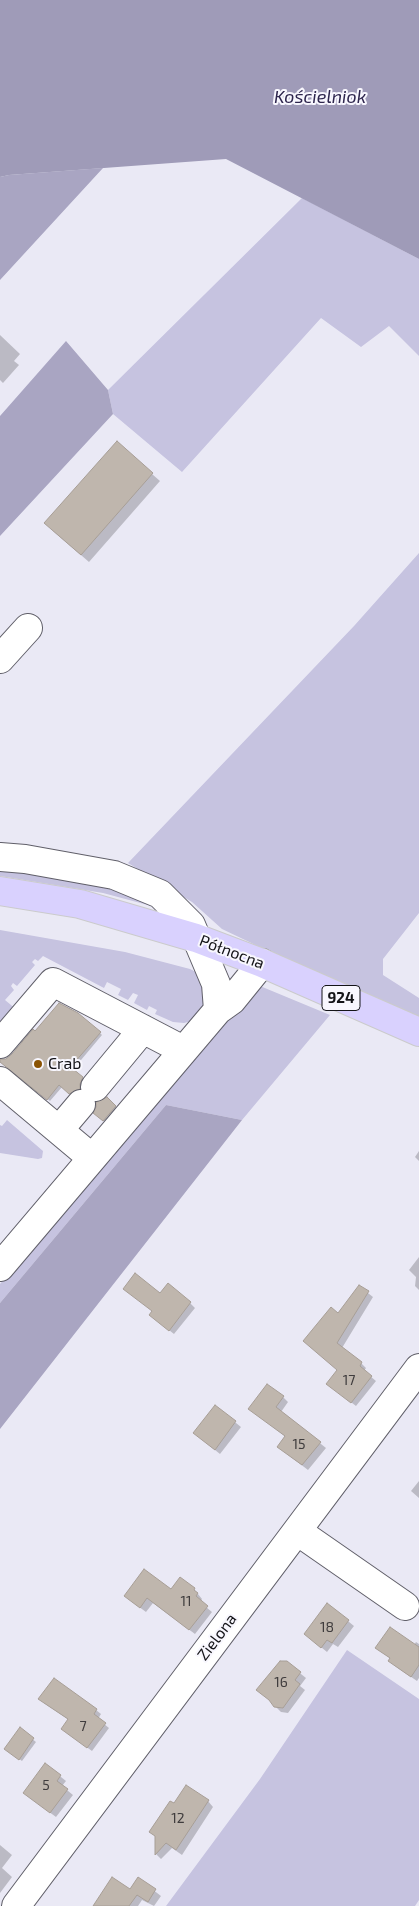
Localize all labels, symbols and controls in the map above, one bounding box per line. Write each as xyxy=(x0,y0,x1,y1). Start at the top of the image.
water label: Kościelniok xyxy=(274,86,366,108)
street label: Północna xyxy=(197,931,267,973)
road number: 924 xyxy=(322,986,360,1010)
place label: Crab xyxy=(48,1054,81,1074)
marker: Crab xyxy=(32,1058,44,1070)
house number: 17 xyxy=(343,1372,355,1388)
house number: 15 xyxy=(292,1436,306,1452)
house number: 11 xyxy=(180,1593,192,1609)
street label: Zielona xyxy=(193,1610,241,1664)
house number: 18 xyxy=(320,1619,334,1635)
house number: 16 xyxy=(274,1674,288,1690)
house number: 7 xyxy=(79,1718,87,1734)
house number: 5 xyxy=(42,1777,50,1793)
house number: 12 xyxy=(171,1810,185,1826)

